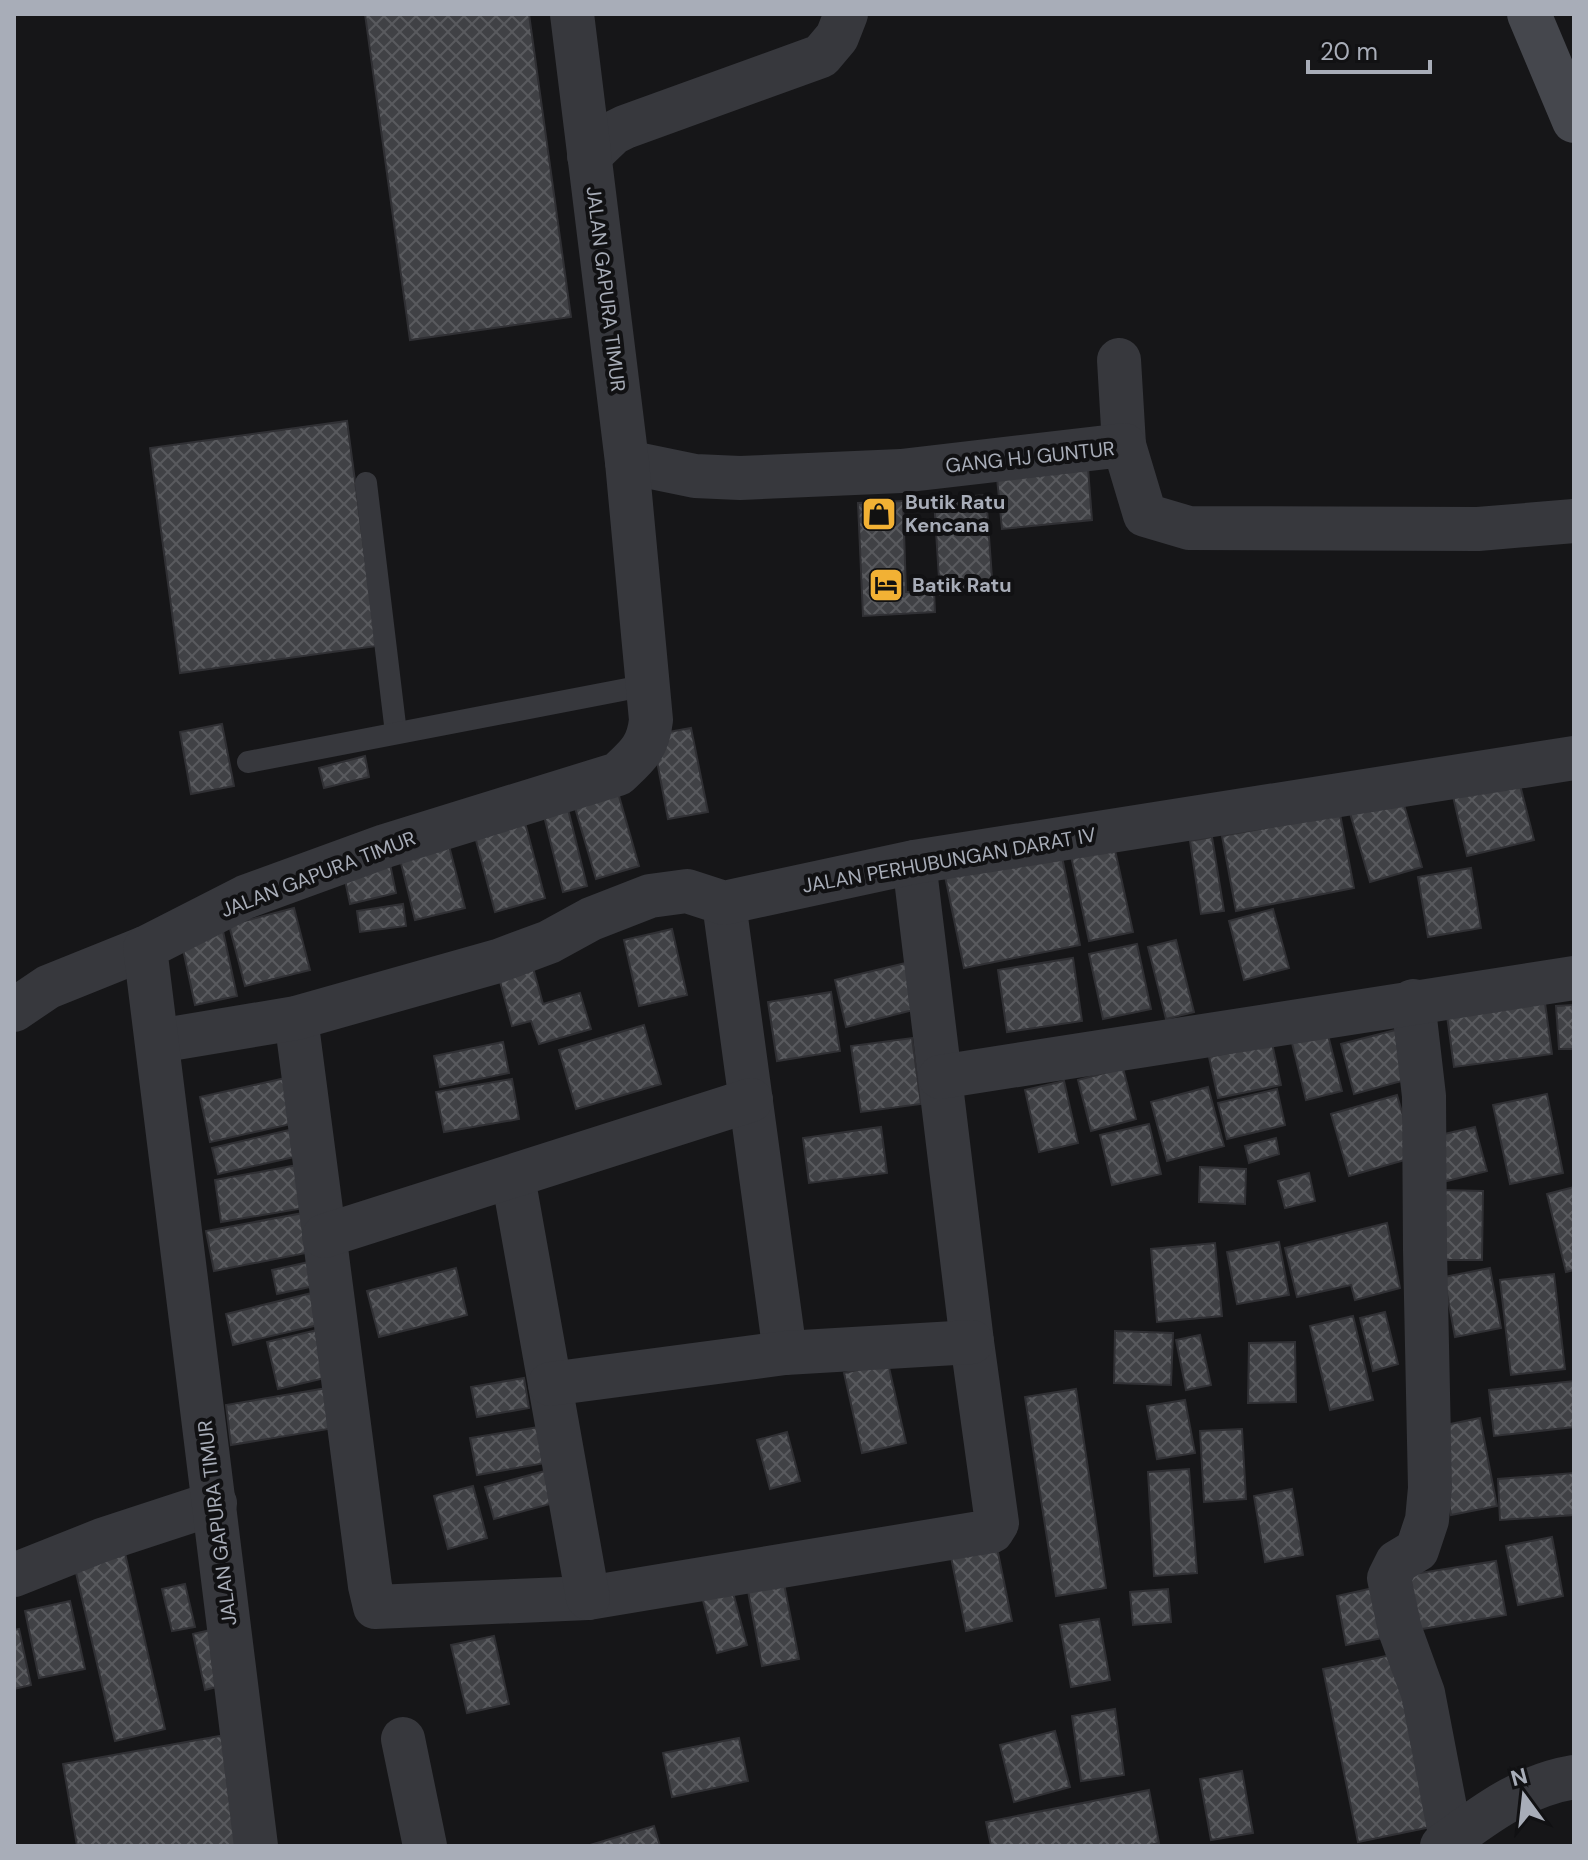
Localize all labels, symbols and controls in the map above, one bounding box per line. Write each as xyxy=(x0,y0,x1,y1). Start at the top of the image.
scale bar xyxy=(1308,24,1430,74)
text: 20 m xyxy=(1320,36,1378,67)
street label: JALAN GAPURA TIMUR xyxy=(580,185,632,393)
street label: GANG HJ GUNTUR xyxy=(944,435,1116,479)
place label: Butik Ratu Kencana xyxy=(905,489,1005,538)
shop icon: Butik Ratu Kencana xyxy=(860,495,898,533)
hotel icon: Batik Ratu xyxy=(867,566,905,604)
place label: Batik Ratu xyxy=(912,572,1012,598)
street label: JALAN PERHUBUNGAN DARAT IV xyxy=(800,821,1098,899)
street label: JALAN GAPURA TIMUR xyxy=(217,825,419,923)
street label: JALAN GAPURA TIMUR xyxy=(191,1419,243,1627)
north arrow xyxy=(1484,1756,1564,1836)
text: N xyxy=(1507,1761,1530,1793)

